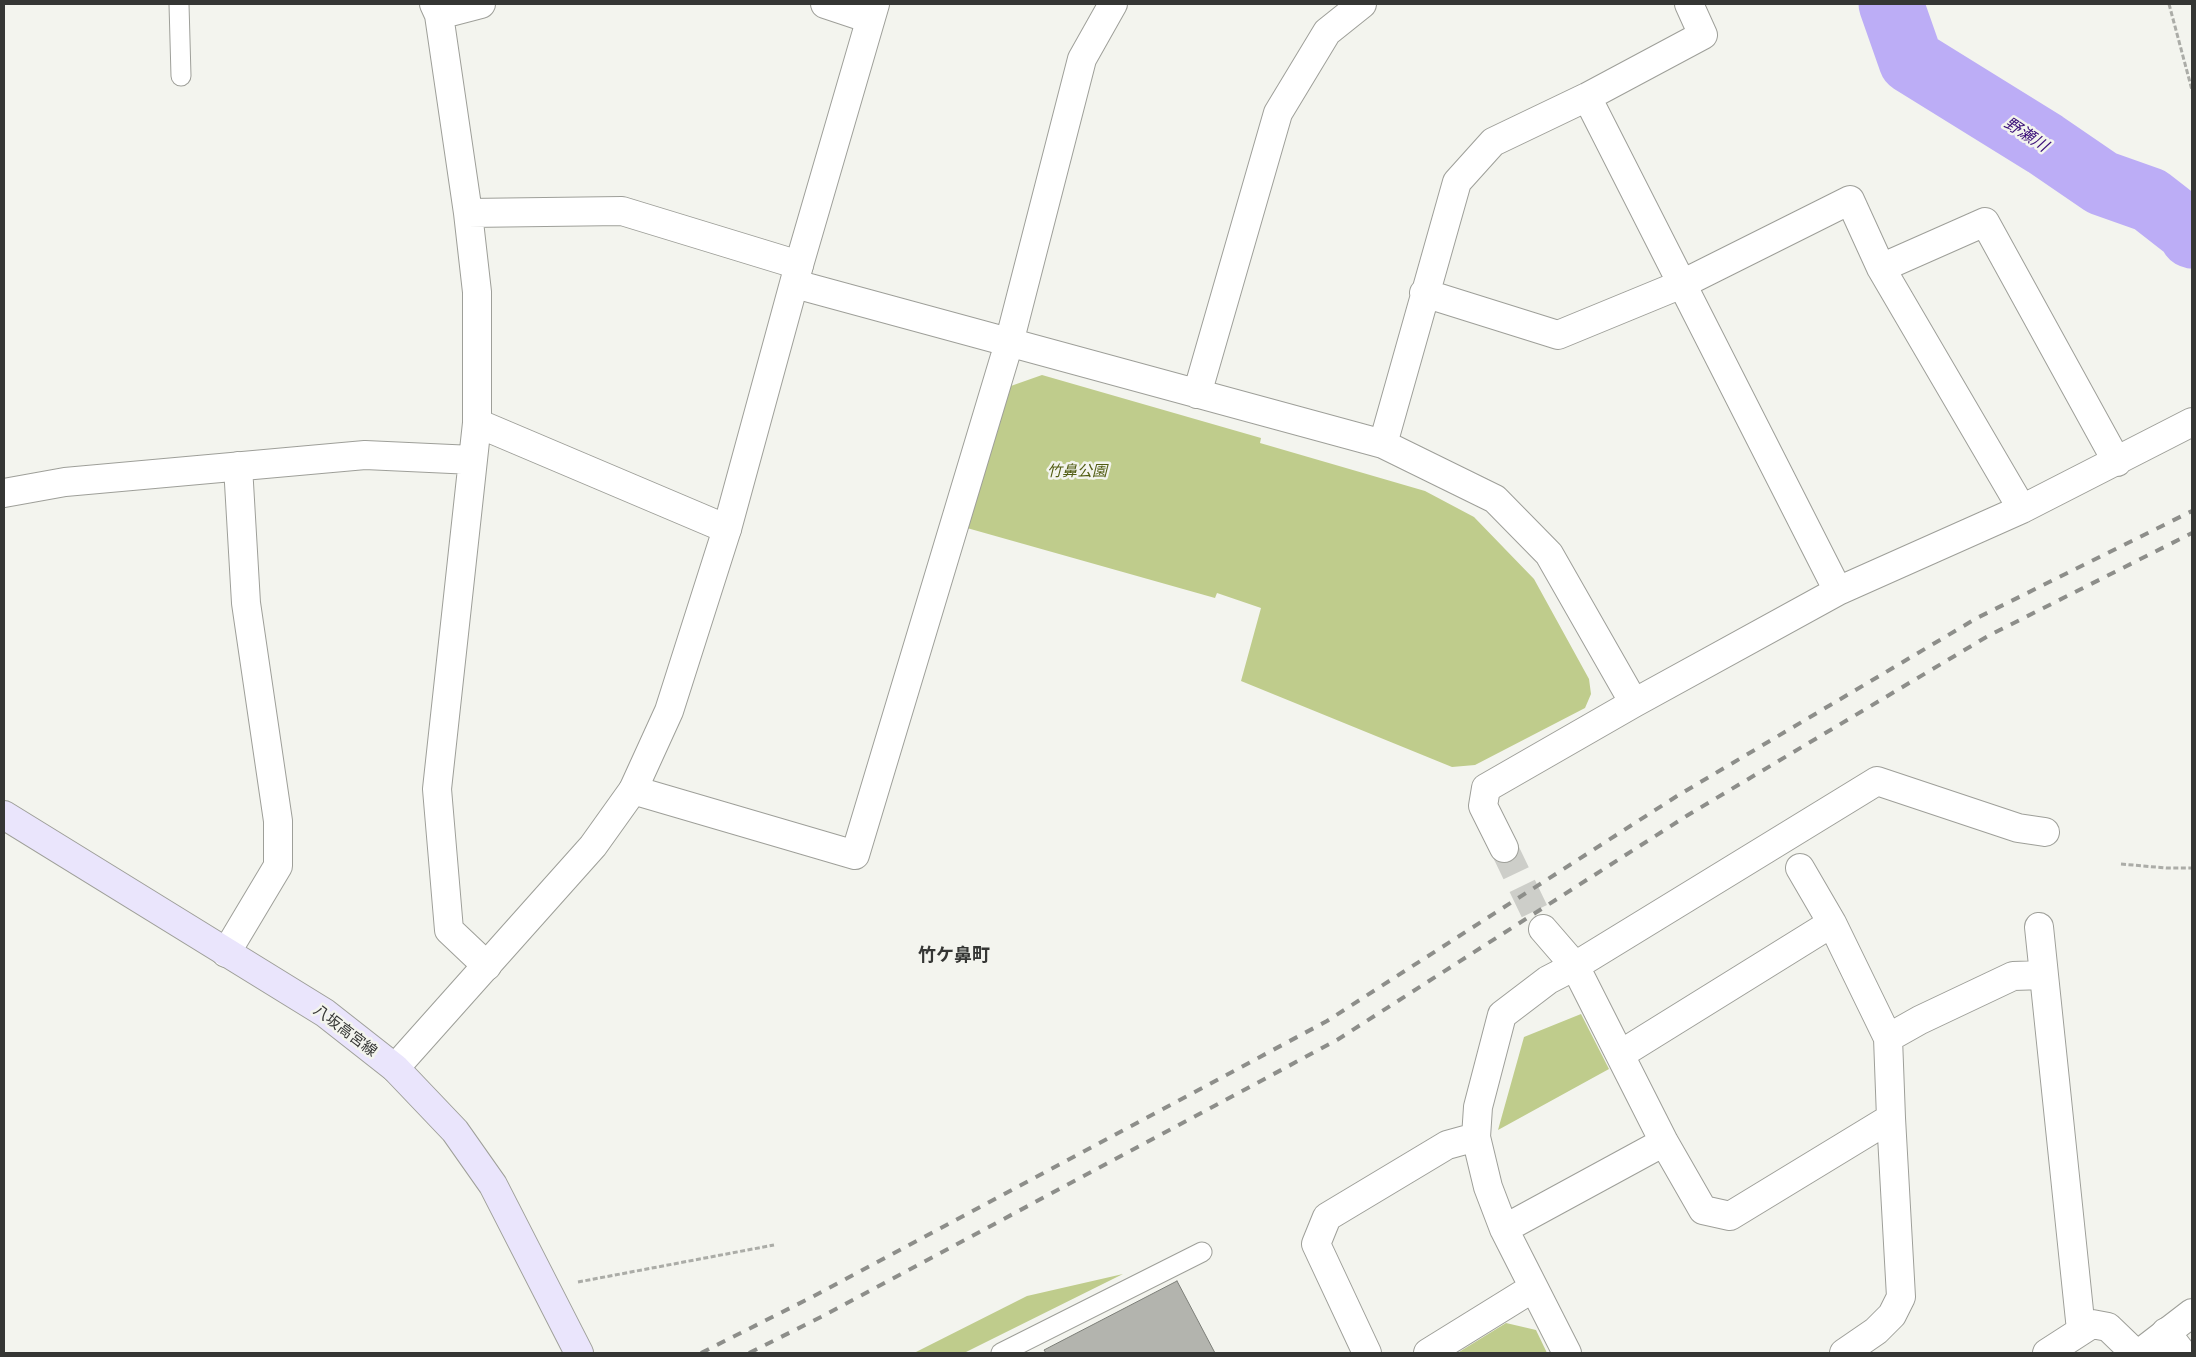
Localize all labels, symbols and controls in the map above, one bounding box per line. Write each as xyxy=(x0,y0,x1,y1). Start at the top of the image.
water label: 野瀬川 xyxy=(2001,114,2051,156)
park label: 竹鼻公園 xyxy=(1047,463,1107,481)
district label: 竹ケ鼻町 xyxy=(918,945,990,967)
street label: 八坂高宮線 xyxy=(310,1001,380,1061)

